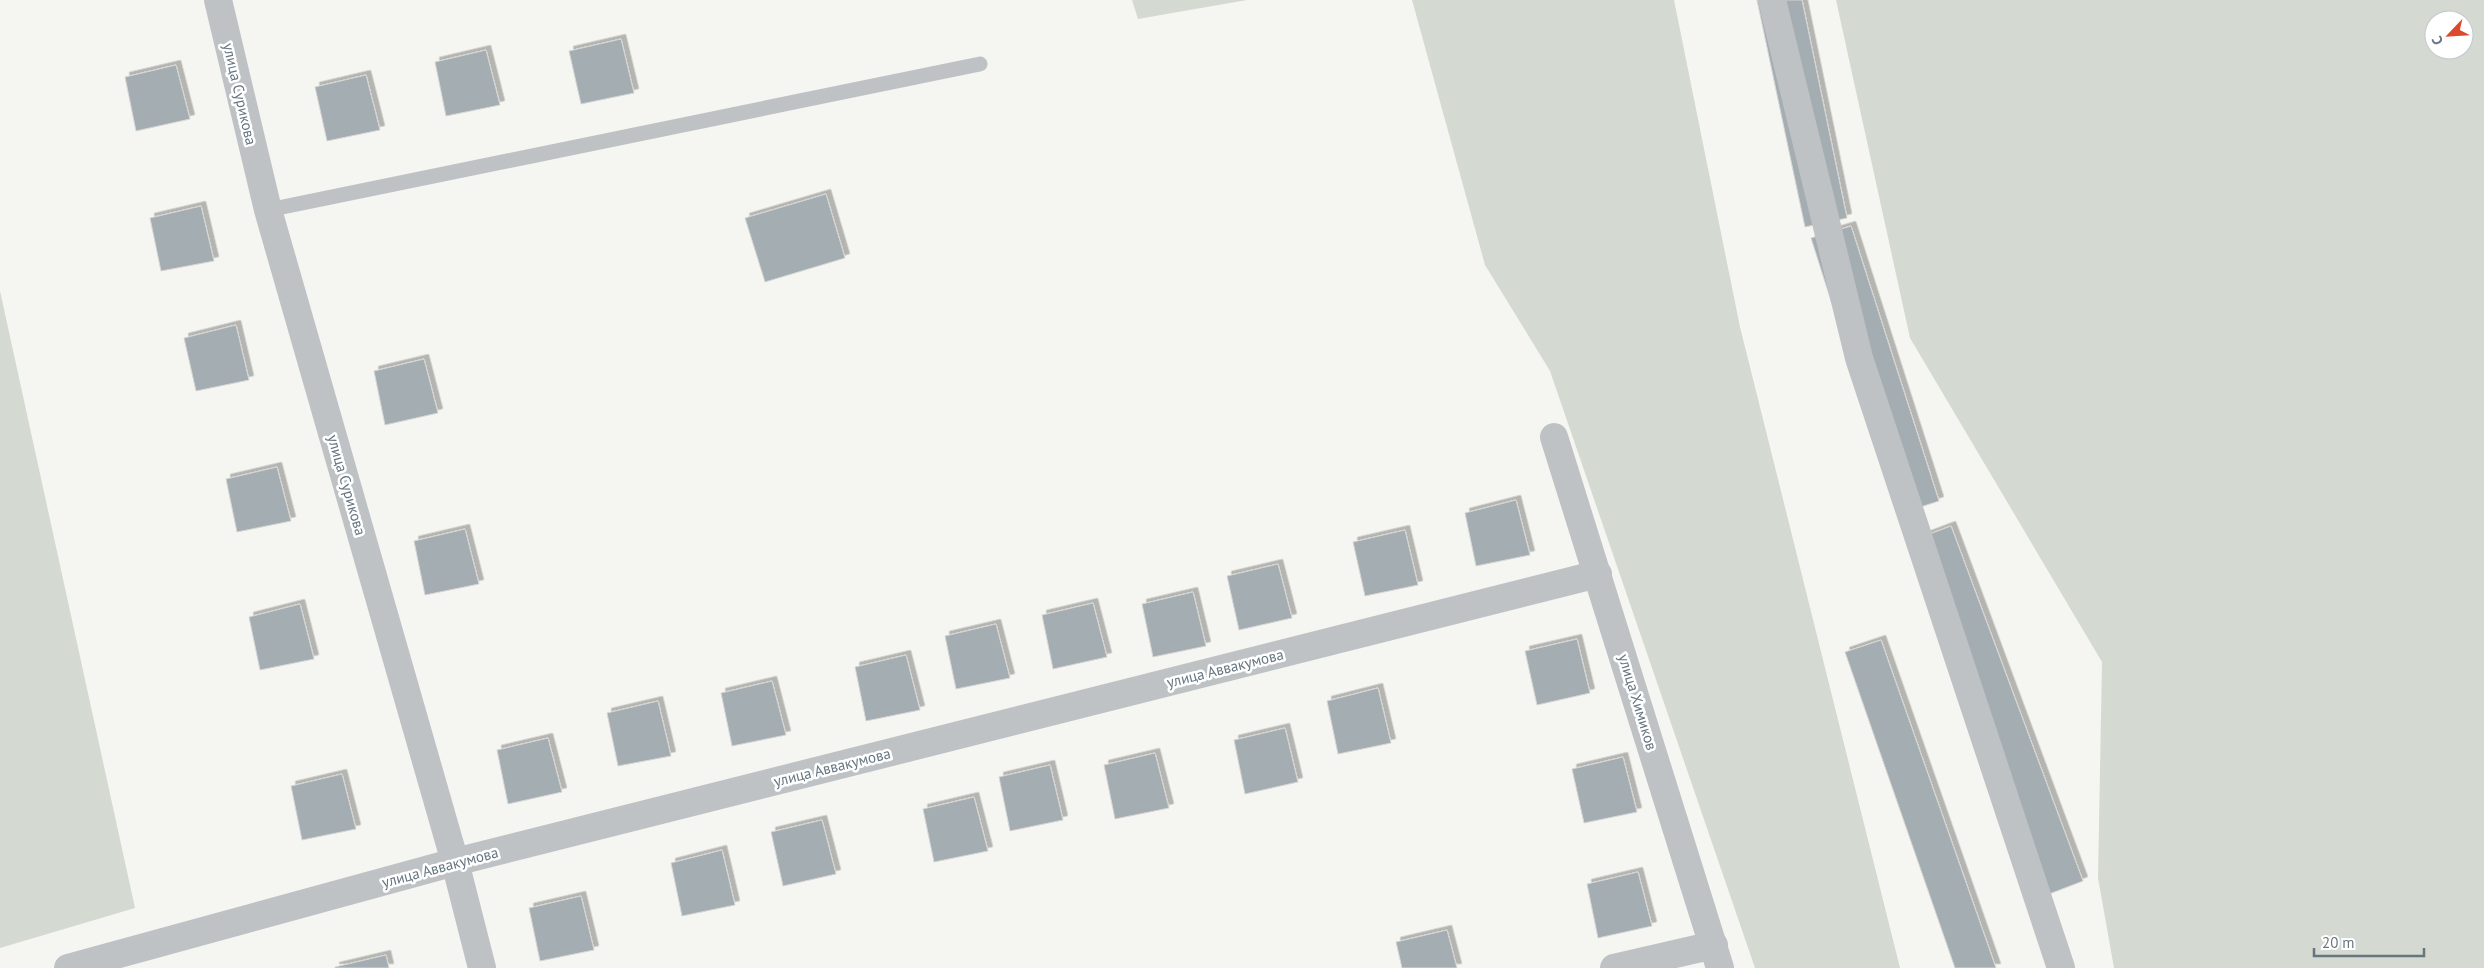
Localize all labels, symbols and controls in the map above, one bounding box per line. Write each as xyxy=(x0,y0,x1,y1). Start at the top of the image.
north arrow xyxy=(2424,10,2474,60)
text: С xyxy=(2427,33,2447,48)
street label: улица Сурикова xyxy=(219,41,261,147)
street label: улица Сурикова xyxy=(324,432,370,538)
street label: улица Аввакумова xyxy=(1165,644,1285,692)
street label: улица Химиков xyxy=(1614,652,1662,752)
street label: улица Аввакумова xyxy=(772,743,892,791)
street label: улица Аввакумова xyxy=(380,842,500,892)
scale bar xyxy=(2314,926,2424,958)
text: 20 m xyxy=(2322,933,2355,952)

